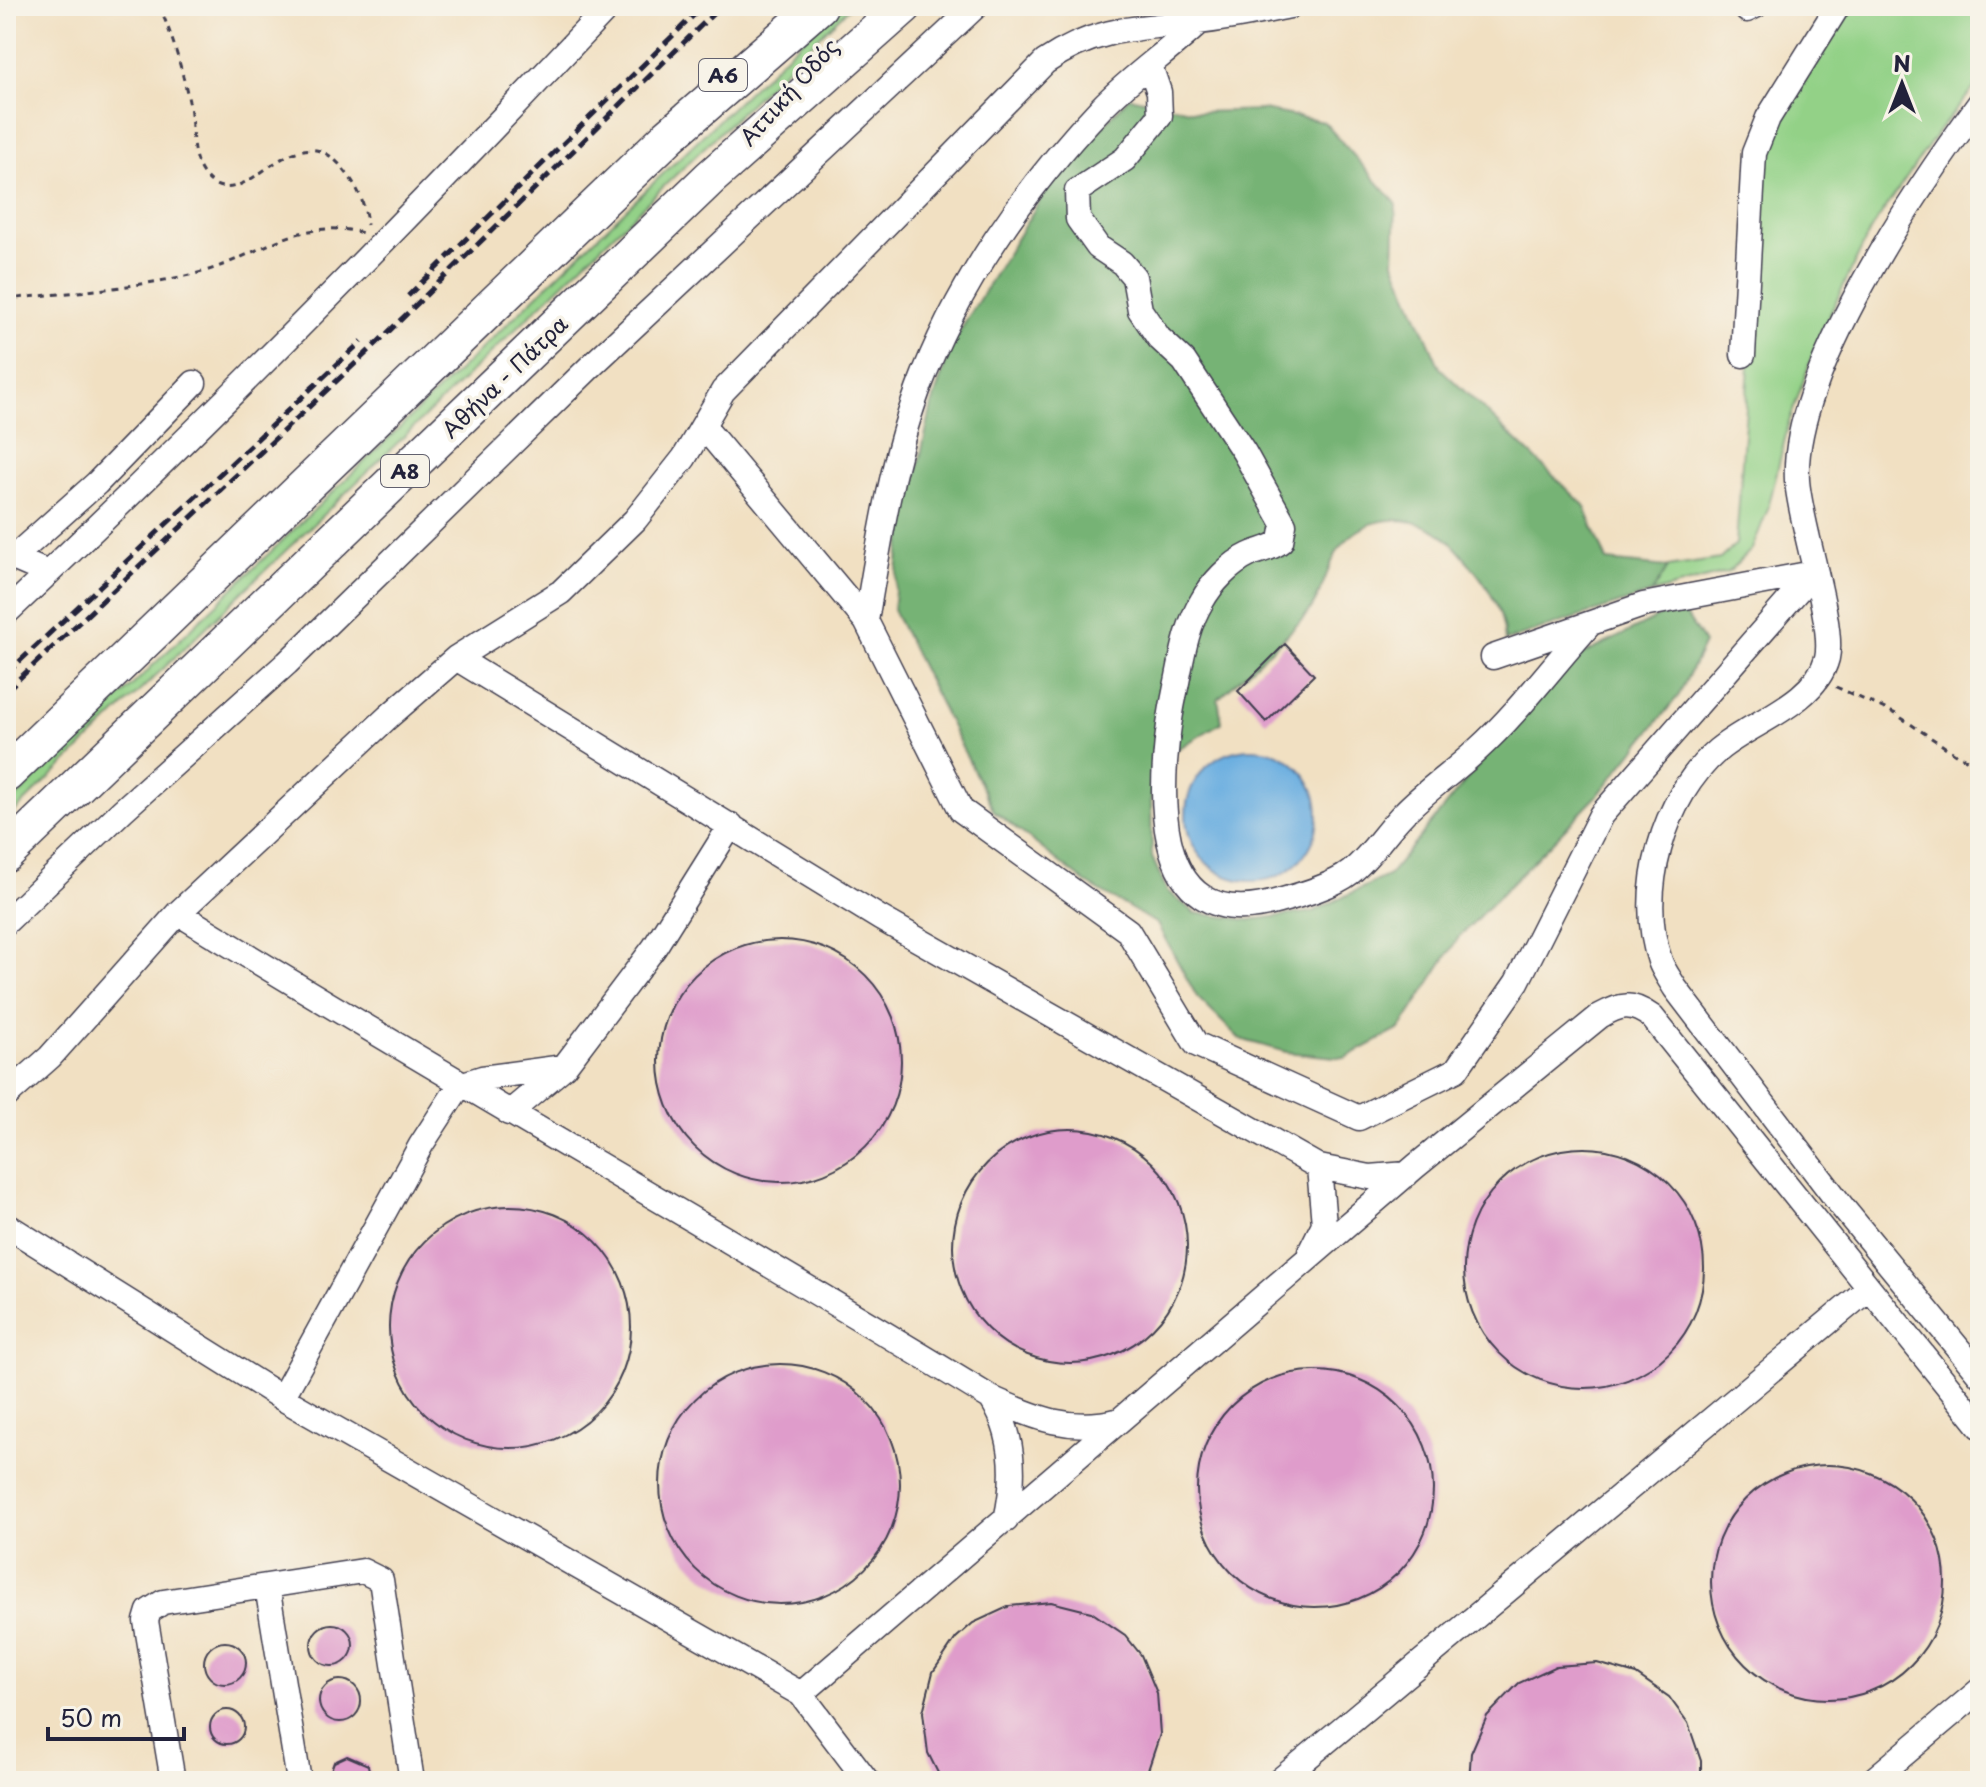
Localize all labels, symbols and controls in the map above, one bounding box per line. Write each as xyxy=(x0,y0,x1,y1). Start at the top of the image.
street label: Αττική Οδός xyxy=(731,30,845,152)
north arrow xyxy=(1862,44,1942,124)
text: N xyxy=(1893,46,1911,79)
road number: Α6 xyxy=(699,59,747,91)
street label: Αθήνα - Πάτρα xyxy=(433,307,575,445)
road number: Α8 xyxy=(381,455,429,487)
scale bar xyxy=(48,1691,184,1741)
text: 50 m xyxy=(60,1699,122,1735)

